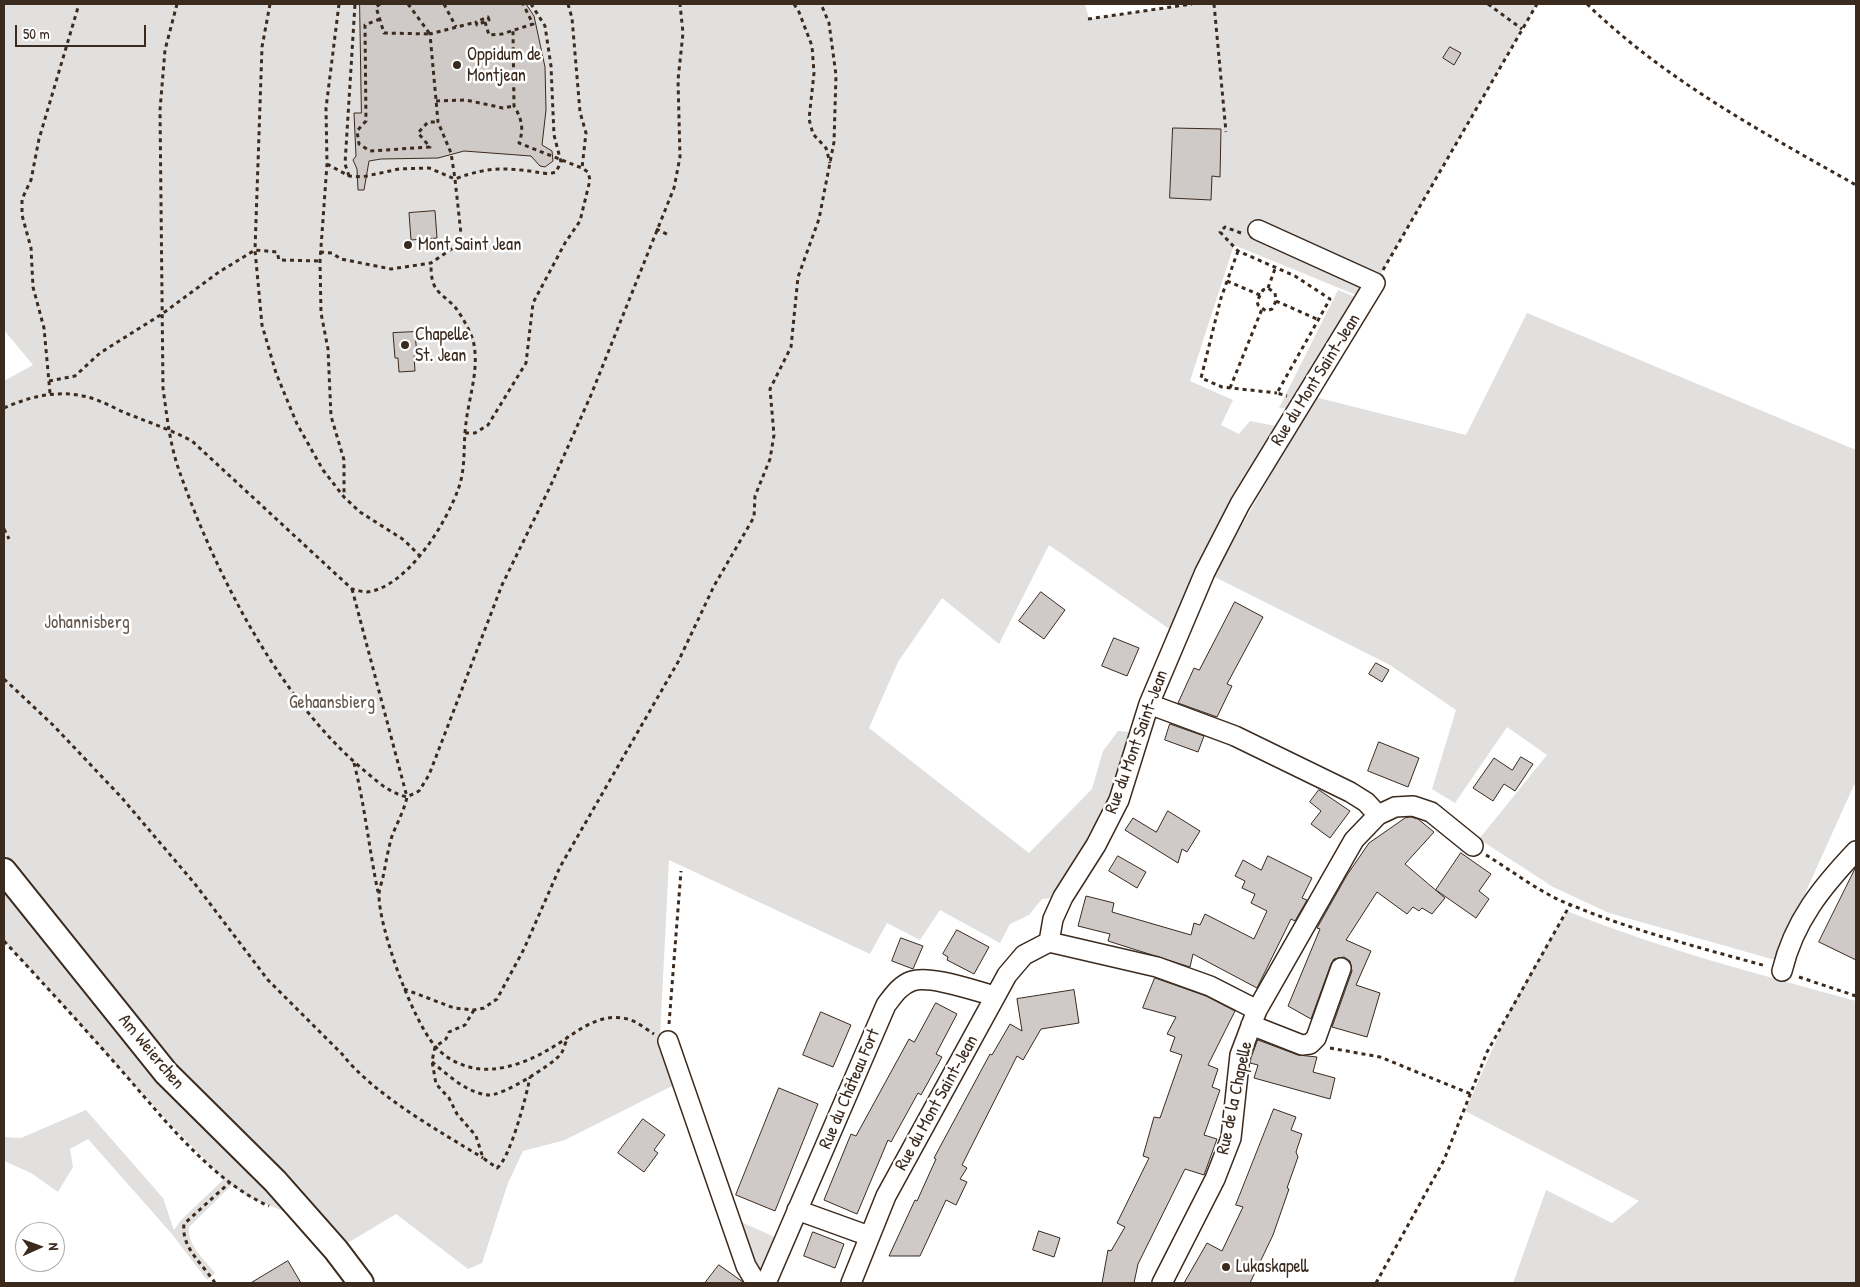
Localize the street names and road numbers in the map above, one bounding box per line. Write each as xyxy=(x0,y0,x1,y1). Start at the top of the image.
street label: Rue du Mont Saint-Jean xyxy=(1267,310,1365,450)
street label: Rue du Mont Saint-Jean xyxy=(1101,667,1173,817)
street label: Am Weierchen xyxy=(113,1010,189,1094)
street label: Rue du Château Fort xyxy=(815,1026,885,1152)
street label: Rue du Mont Saint-Jean xyxy=(891,1032,983,1174)
street label: Rue de la Chapelle xyxy=(1212,1039,1258,1157)

